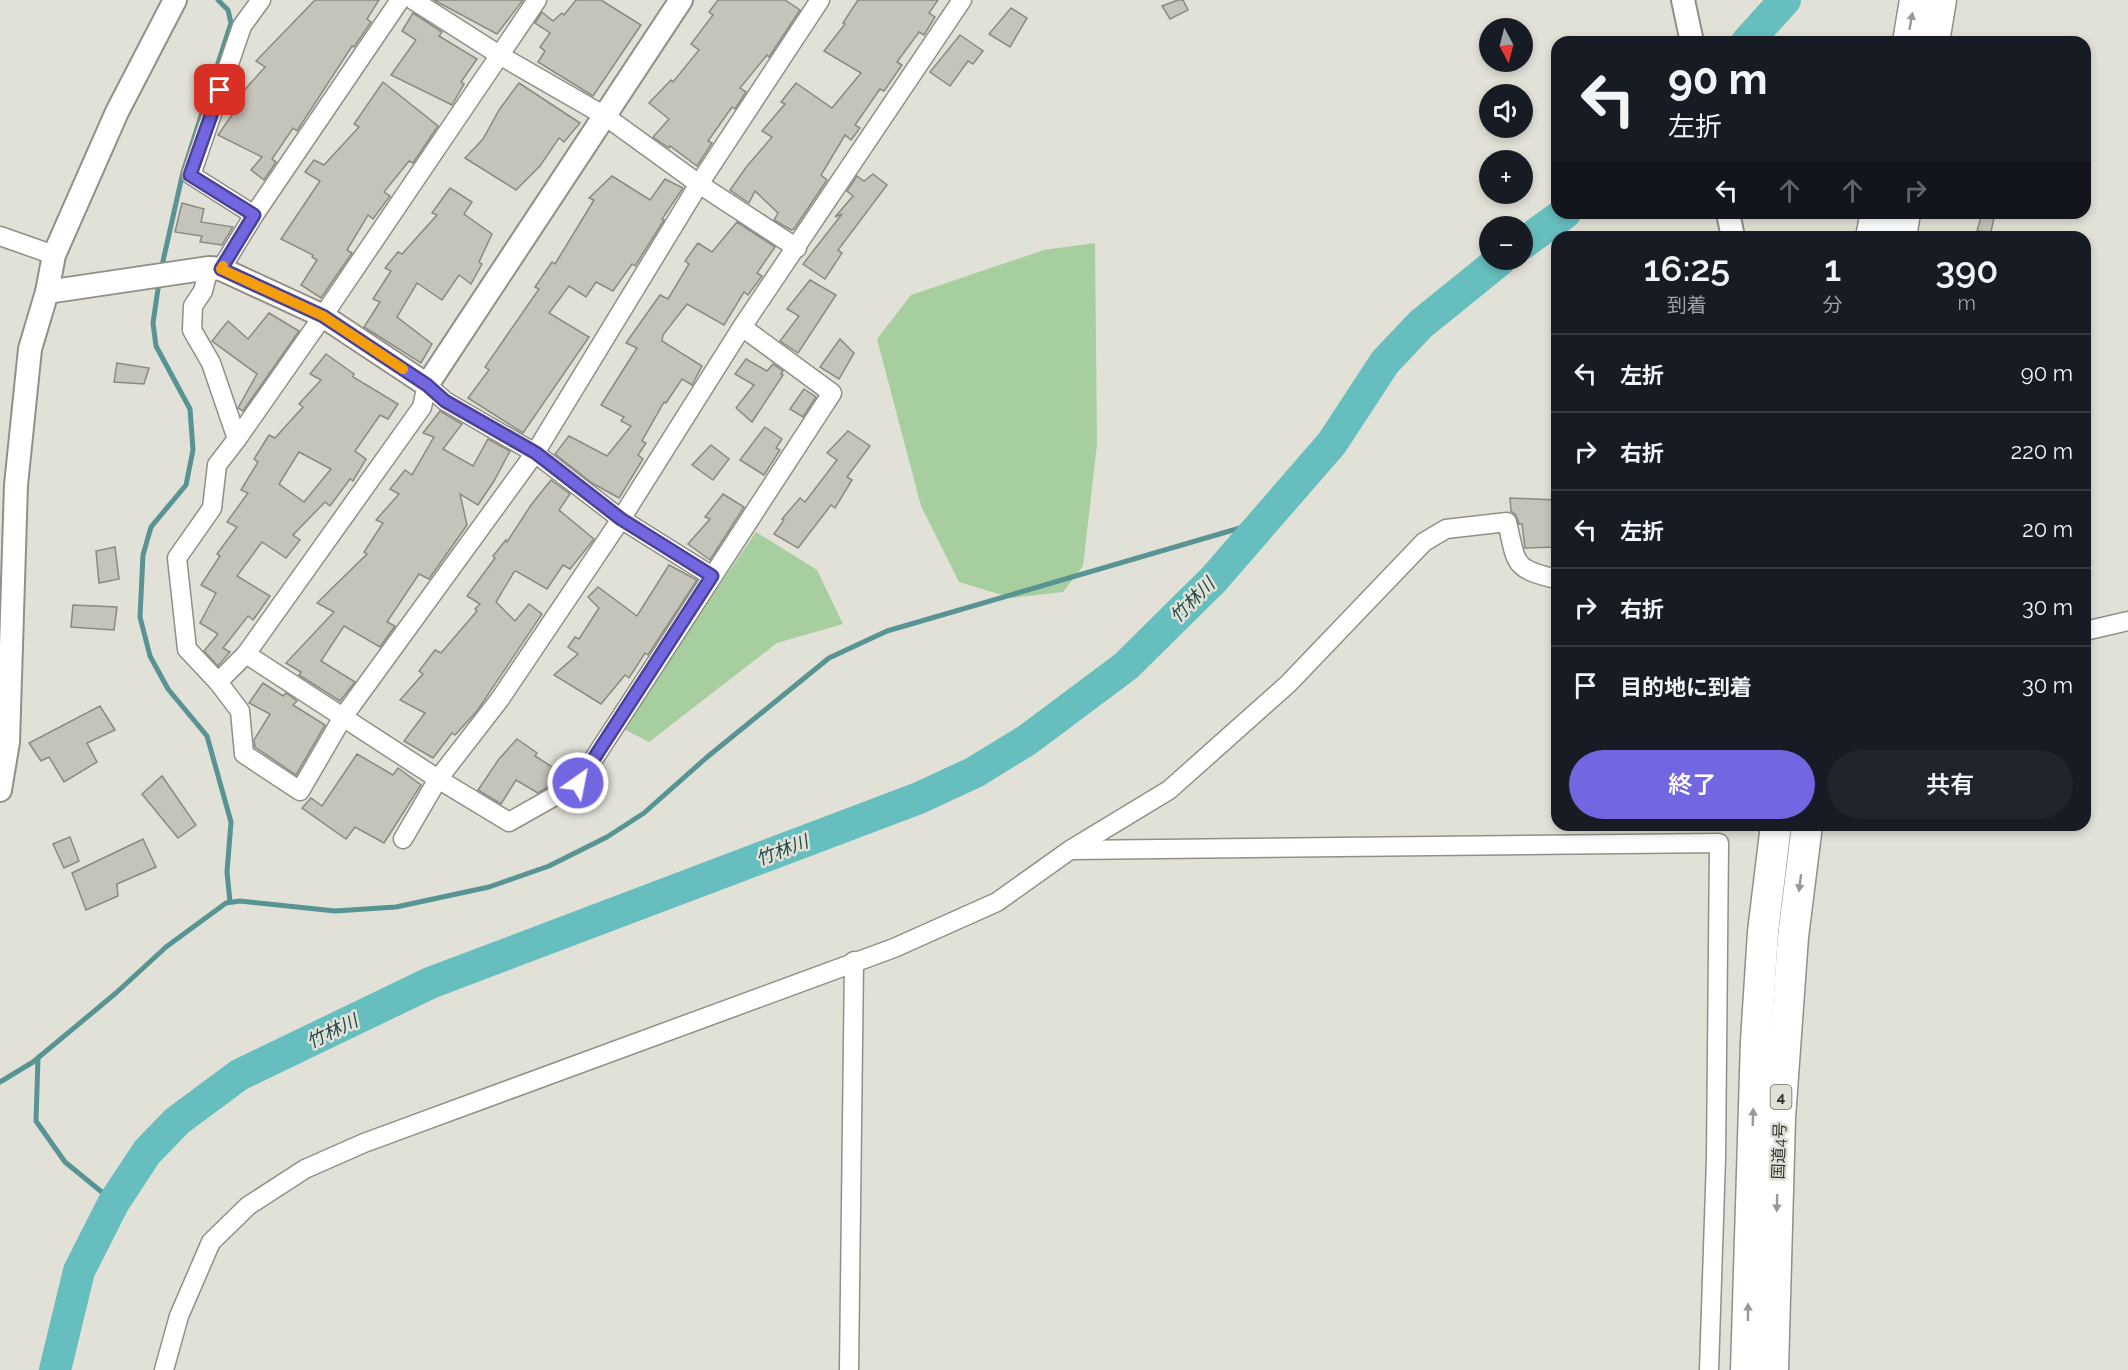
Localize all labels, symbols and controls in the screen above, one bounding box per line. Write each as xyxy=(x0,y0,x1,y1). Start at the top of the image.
one-way arrow xyxy=(1907,11,1916,30)
north arrow xyxy=(1479,18,1533,72)
map controls xyxy=(1479,18,1533,270)
text: 90 m xyxy=(1668,55,1768,104)
icon: left xyxy=(1569,60,1647,138)
pin xyxy=(194,64,245,115)
icon: arrive xyxy=(203,73,236,106)
button: sound xyxy=(1479,84,1533,138)
text: 左折 xyxy=(1668,111,1722,142)
button: + xyxy=(1479,150,1533,204)
icon: left xyxy=(1710,174,1743,207)
icon: ahead xyxy=(1773,174,1806,207)
icon: ahead xyxy=(1836,174,1869,207)
icon: right xyxy=(1899,174,1932,207)
button: − xyxy=(1479,216,1533,270)
text: 16:25 xyxy=(1644,247,1730,289)
text: 1 xyxy=(1824,247,1841,289)
text: 390 xyxy=(1935,249,1998,291)
text: m xyxy=(1958,291,1976,315)
text: 到着 xyxy=(1667,293,1707,317)
text: 分 xyxy=(1823,293,1843,317)
icon: left xyxy=(1569,357,1602,390)
text: 90 m xyxy=(2021,360,2073,386)
text: 左折 xyxy=(1620,362,1664,388)
icon: right xyxy=(1569,435,1602,468)
text: 220 m xyxy=(2011,438,2073,464)
text: 右折 xyxy=(1620,440,1664,466)
icon: left xyxy=(1569,513,1602,546)
text: 20 m xyxy=(2022,516,2073,542)
text: 左折 xyxy=(1620,518,1664,544)
water label: 竹林川 xyxy=(1165,572,1220,627)
icon: right xyxy=(1569,591,1602,624)
text: 30 m xyxy=(2022,594,2073,620)
text: 右折 xyxy=(1620,596,1664,622)
icon: arrive xyxy=(1569,669,1602,702)
text: 30 m xyxy=(2022,672,2073,698)
text: 目的地に到着 xyxy=(1620,674,1752,700)
button: 終了 xyxy=(1569,750,1815,819)
button: 共有 xyxy=(1827,750,2073,819)
position arrow xyxy=(546,751,610,815)
water label: 竹林川 xyxy=(753,830,813,869)
one-way arrow xyxy=(1795,874,1804,893)
water label: 竹林川 xyxy=(303,1009,363,1052)
road number: 4 xyxy=(1770,1085,1792,1109)
one-way arrow xyxy=(1748,1107,1757,1126)
street label: 国道4号 xyxy=(1769,1122,1789,1180)
one-way arrow xyxy=(1773,1194,1782,1213)
one-way arrow xyxy=(1743,1302,1752,1321)

